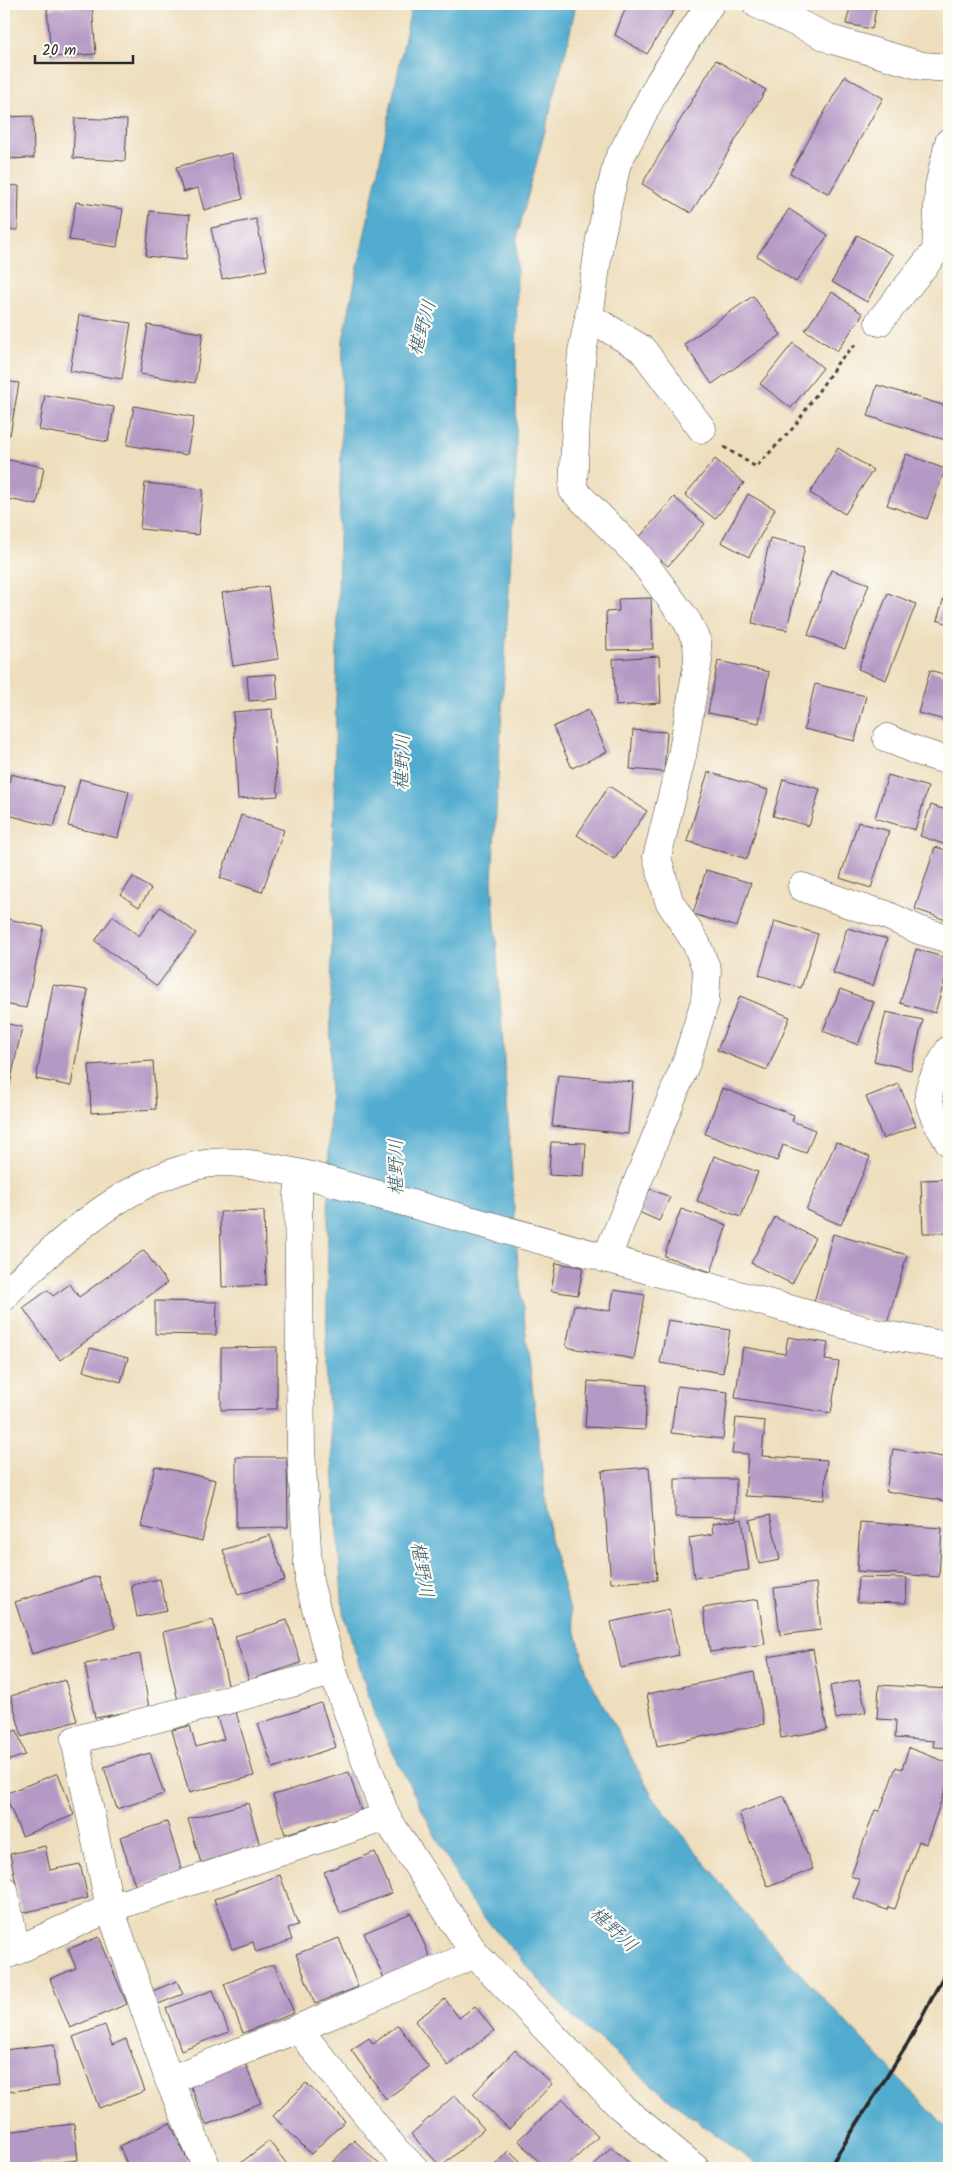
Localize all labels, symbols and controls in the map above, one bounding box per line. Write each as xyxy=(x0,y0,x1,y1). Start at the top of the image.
scale bar xyxy=(35,32,132,64)
text: 20 m xyxy=(42,39,76,63)
water label: 椹野川 xyxy=(401,296,445,360)
water label: 椹野川 xyxy=(387,733,419,791)
water label: 椹野川 xyxy=(382,1138,412,1196)
water label: 椹野川 xyxy=(401,1539,441,1601)
water label: 椹野川 xyxy=(582,1900,644,1960)

